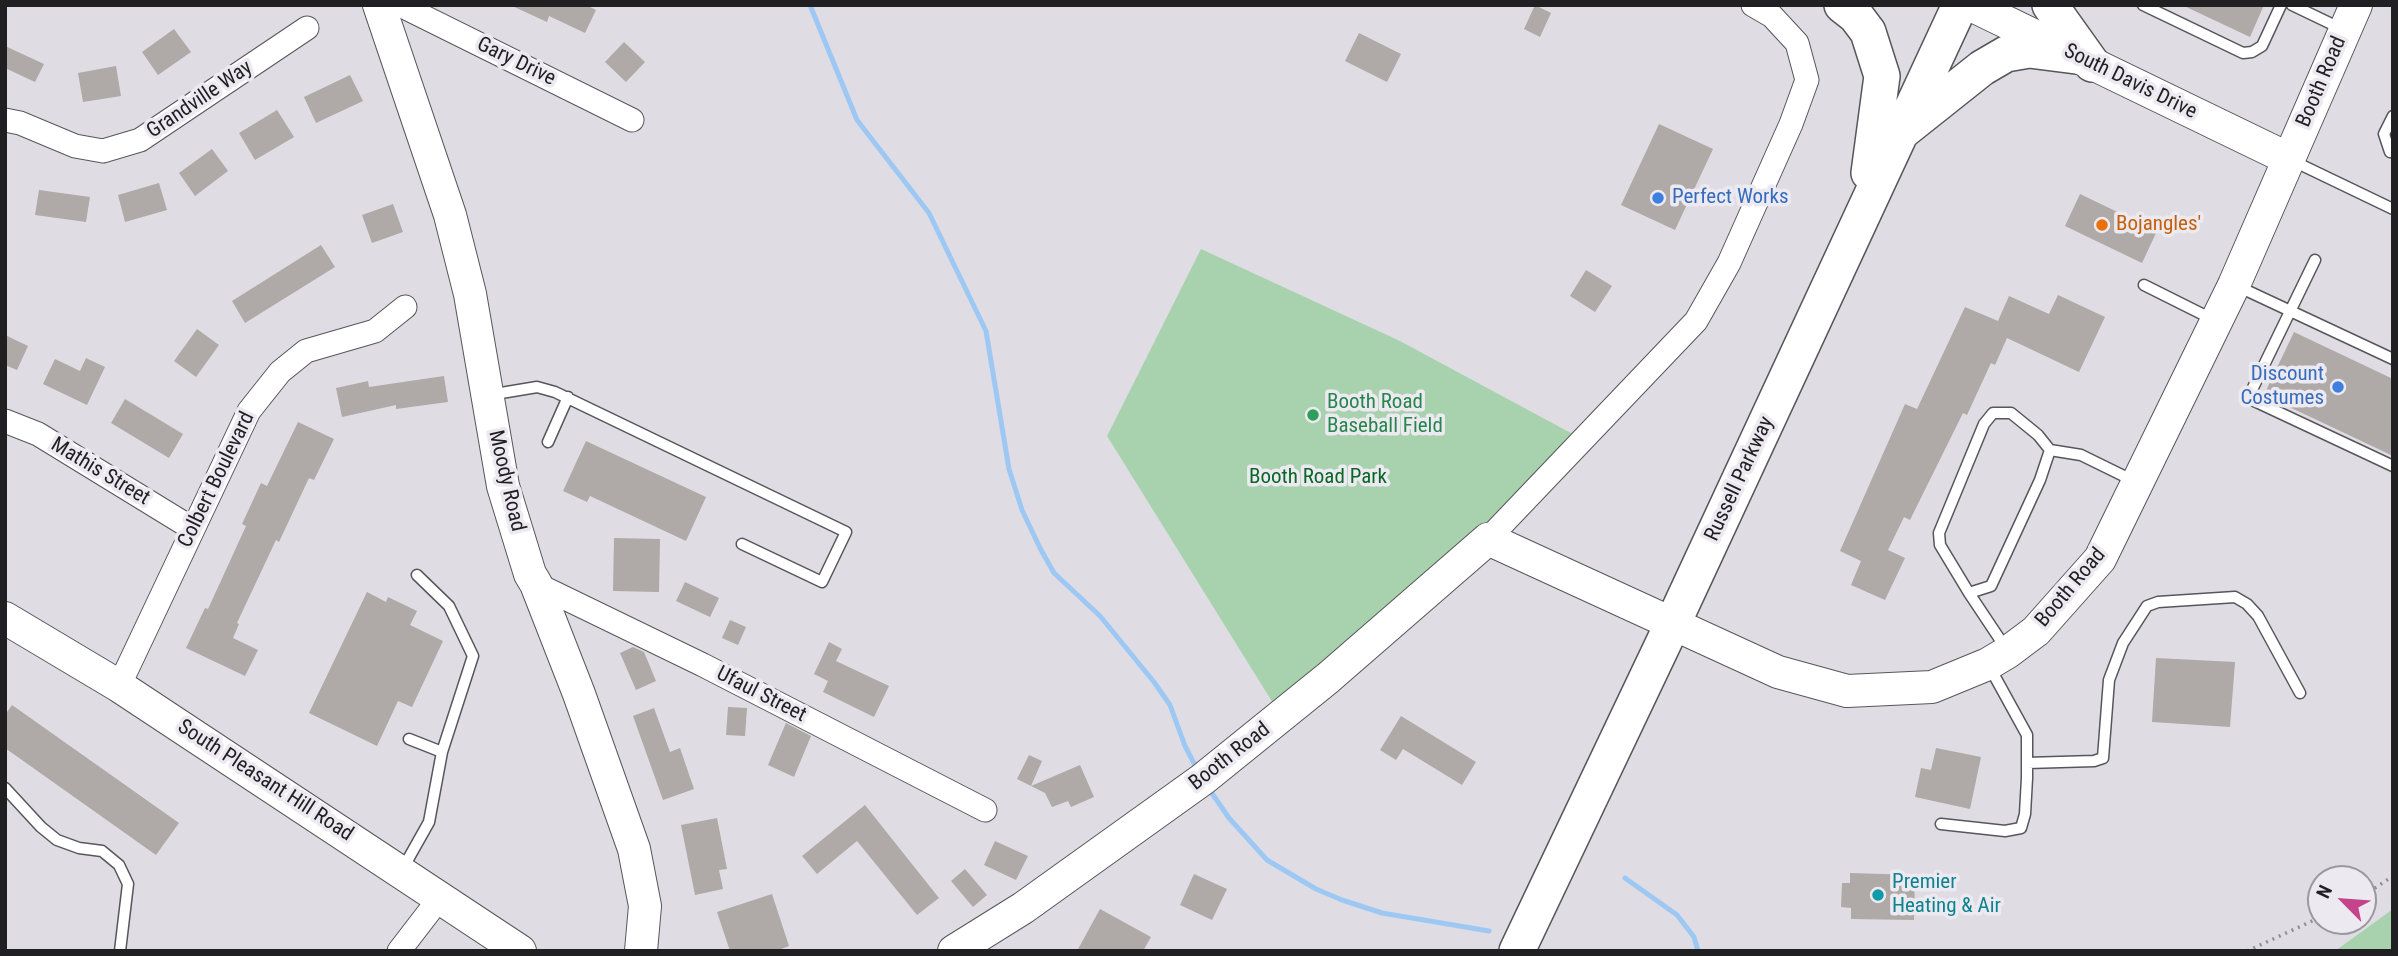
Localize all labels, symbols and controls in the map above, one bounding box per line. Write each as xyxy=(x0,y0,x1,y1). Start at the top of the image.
street label: Gary Drive xyxy=(472,32,560,92)
street label: Booth Road xyxy=(2292,33,2352,131)
street label: South Davis Drive xyxy=(2059,39,2201,125)
street label: Grandville Way xyxy=(143,56,257,144)
place label: Perfect Works xyxy=(1672,185,1789,211)
marker: Perfect Works xyxy=(1650,190,1666,206)
place label: Bojangles' xyxy=(2116,212,2201,238)
marker: Bojangles' xyxy=(2094,217,2110,233)
place label: Discount Costumes xyxy=(2240,362,2324,412)
marker: Discount Costumes xyxy=(2330,379,2346,395)
place label: Booth Road Baseball Field xyxy=(1327,390,1443,440)
marker: Booth Road Baseball Field xyxy=(1305,407,1321,423)
street label: Colbert Boulevard xyxy=(173,408,261,552)
street label: Russell Parkway xyxy=(1700,413,1780,545)
street label: Moody Road xyxy=(482,428,530,534)
street label: Mathis Street xyxy=(46,433,154,511)
park label: Booth Road Park xyxy=(1249,465,1387,491)
street label: Booth Road xyxy=(2031,543,2111,633)
street label: Ufaul Street xyxy=(712,662,810,728)
street label: South Pleasant Hill Road xyxy=(172,715,358,847)
street label: Booth Road xyxy=(1184,718,1276,796)
north arrow xyxy=(2307,865,2377,935)
place label: Premier Heating & Air xyxy=(1892,870,2001,920)
text: N xyxy=(2311,882,2337,902)
marker: Premier Heating & Air xyxy=(1870,887,1886,903)

